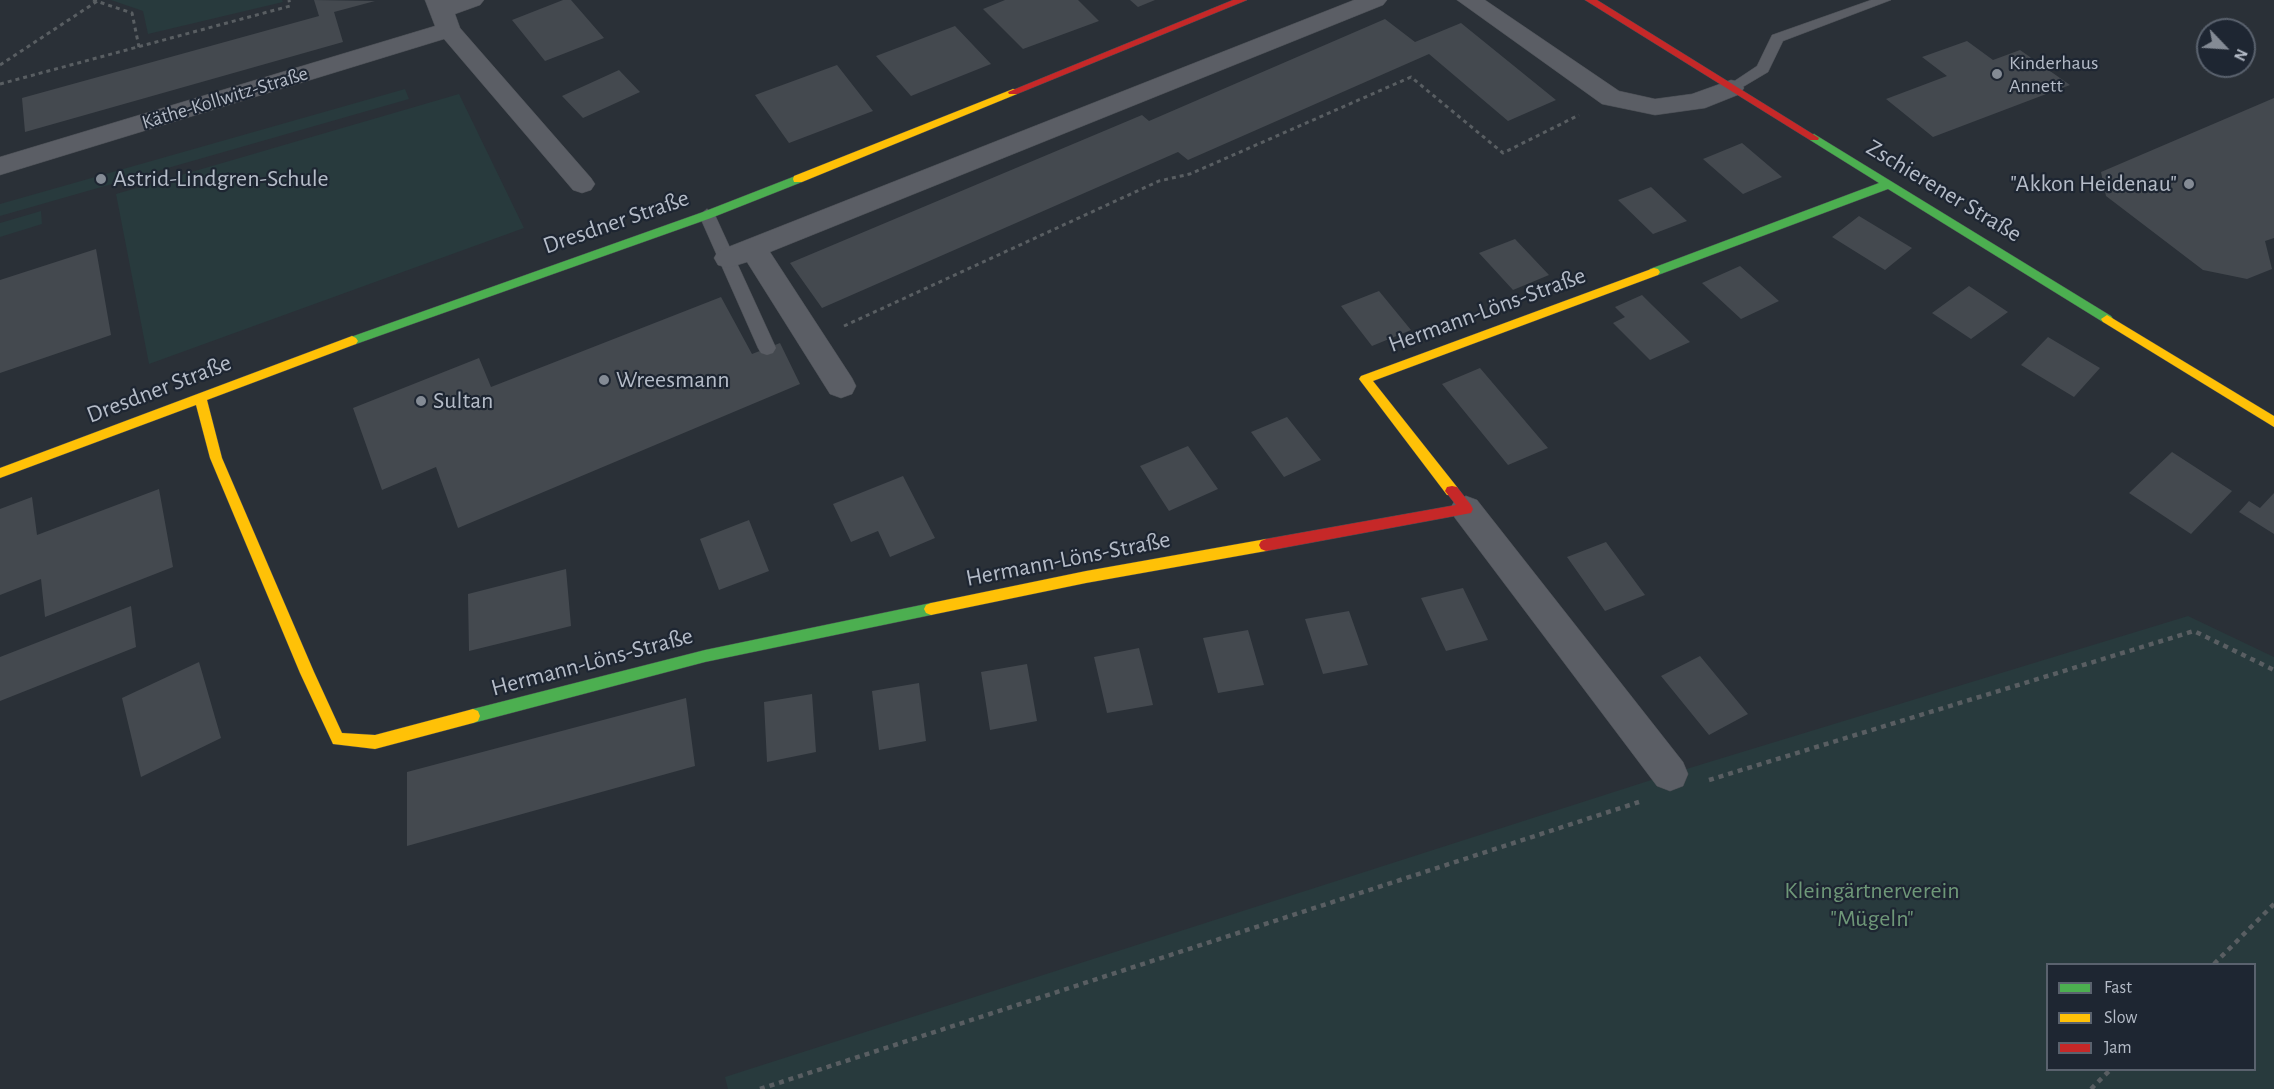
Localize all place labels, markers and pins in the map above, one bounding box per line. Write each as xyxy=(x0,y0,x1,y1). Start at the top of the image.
place label: Kinderhaus Annett xyxy=(2009,51,2098,98)
marker: Kinderhaus Annett xyxy=(1990,67,2004,81)
place label: Astrid-Lindgren-Schule xyxy=(113,165,329,193)
place label: "Akkon Heidenau" xyxy=(2010,170,2177,198)
marker: Astrid-Lindgren-Schule xyxy=(94,172,108,186)
marker: "Akkon Heidenau" xyxy=(2182,177,2196,191)
place label: Wreesmann xyxy=(616,366,730,394)
marker: Wreesmann xyxy=(597,373,611,387)
place label: Sultan xyxy=(433,387,493,415)
marker: Sultan xyxy=(414,394,428,408)

